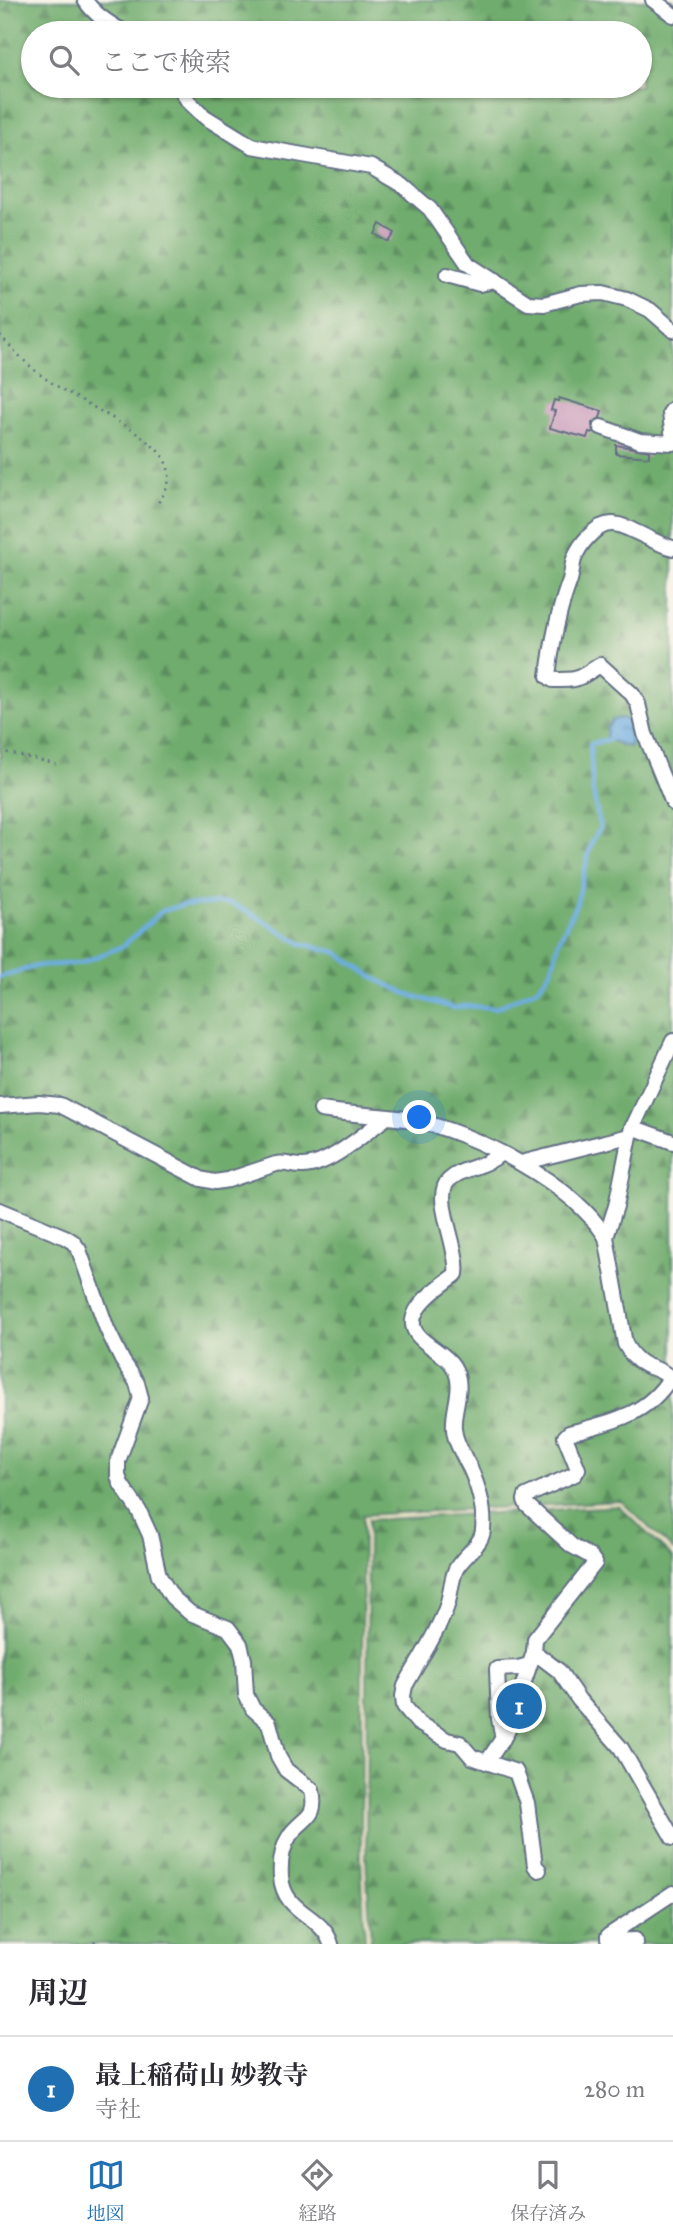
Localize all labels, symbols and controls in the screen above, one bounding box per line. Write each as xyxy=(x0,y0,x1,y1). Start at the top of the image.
search box xyxy=(21,21,652,98)
icon: search xyxy=(45,41,83,79)
text: ここで検索 xyxy=(101,46,231,78)
your location xyxy=(402,1100,436,1134)
pin: 1 xyxy=(496,1680,542,1732)
text: 周辺 xyxy=(28,1975,88,2011)
text: 最上稲荷山 妙教寺 xyxy=(95,2059,309,2091)
text: 1 xyxy=(46,2075,56,2103)
text: 280 m xyxy=(584,2075,645,2103)
text: 寺社 xyxy=(95,2095,141,2123)
tab: 地図 xyxy=(87,2156,125,2225)
tab: 経路 xyxy=(298,2156,336,2225)
tab: 保存済み xyxy=(510,2156,586,2225)

